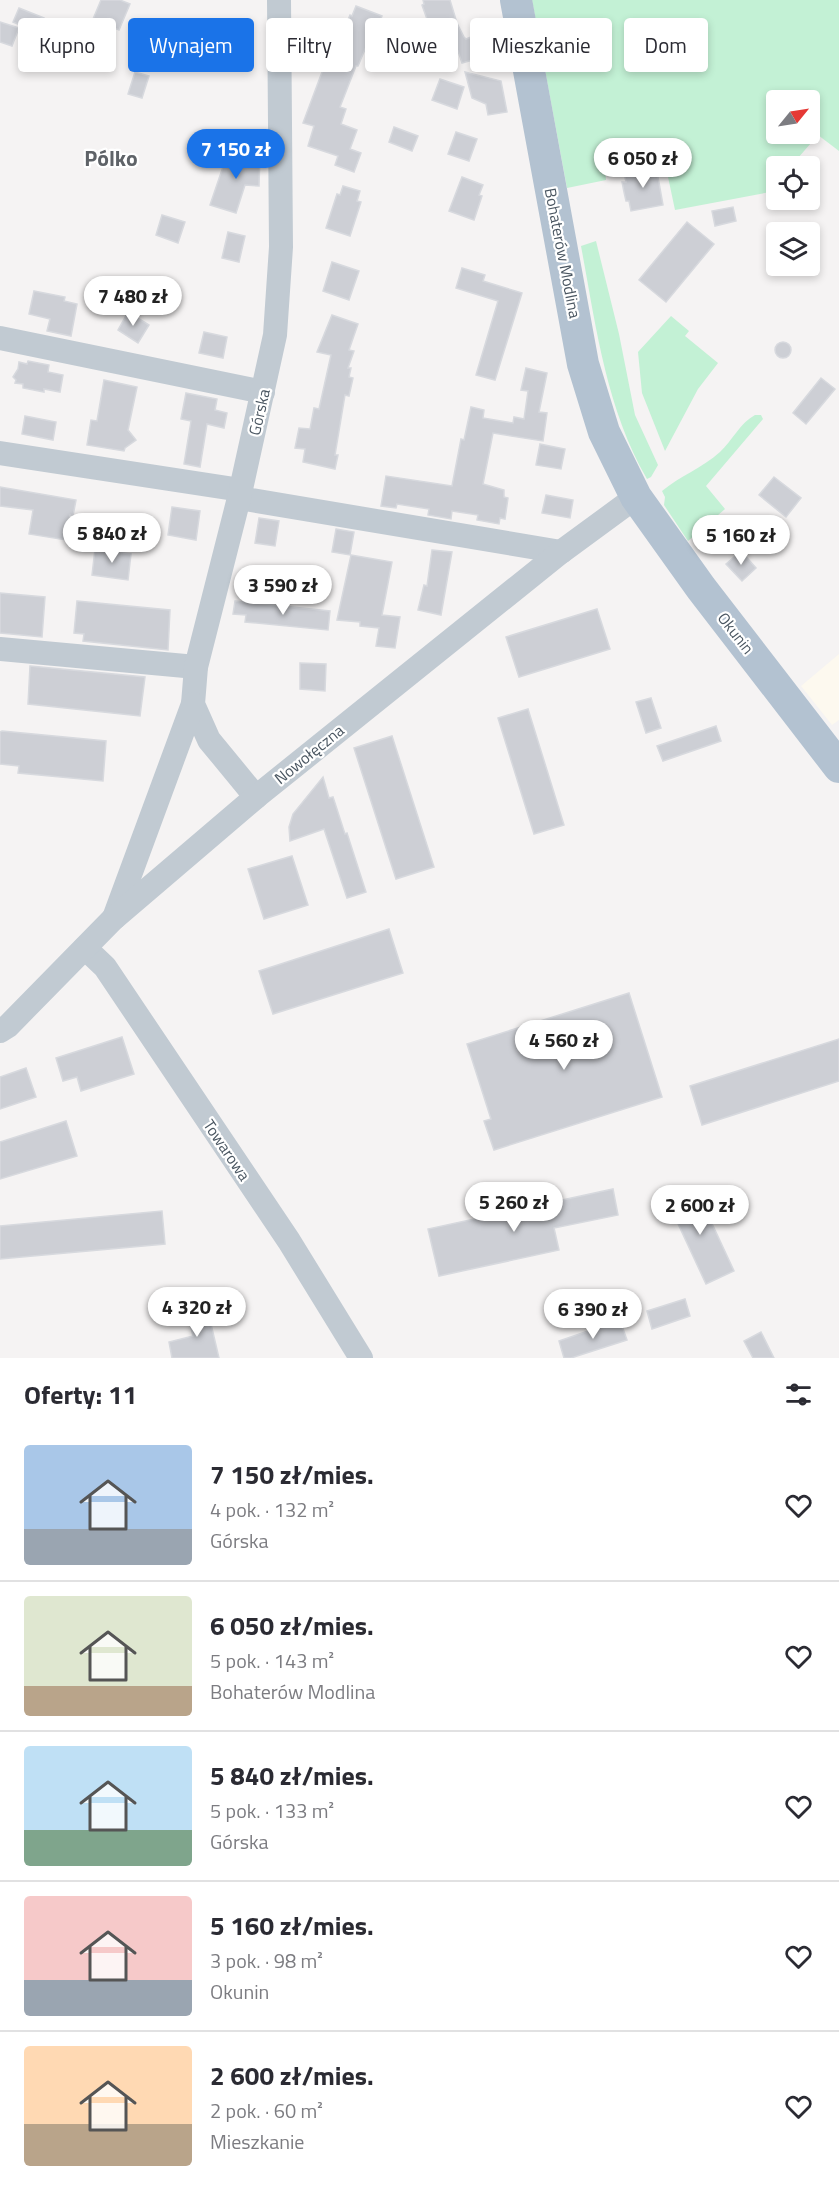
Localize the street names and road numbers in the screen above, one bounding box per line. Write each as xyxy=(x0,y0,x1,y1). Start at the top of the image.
street label: Bohaterów Modlina xyxy=(539,186,587,320)
street label: Górska xyxy=(242,386,276,438)
street label: Okunin xyxy=(712,607,760,659)
street label: Nowołęczna xyxy=(269,718,349,790)
street label: Towarowa xyxy=(198,1115,256,1185)

